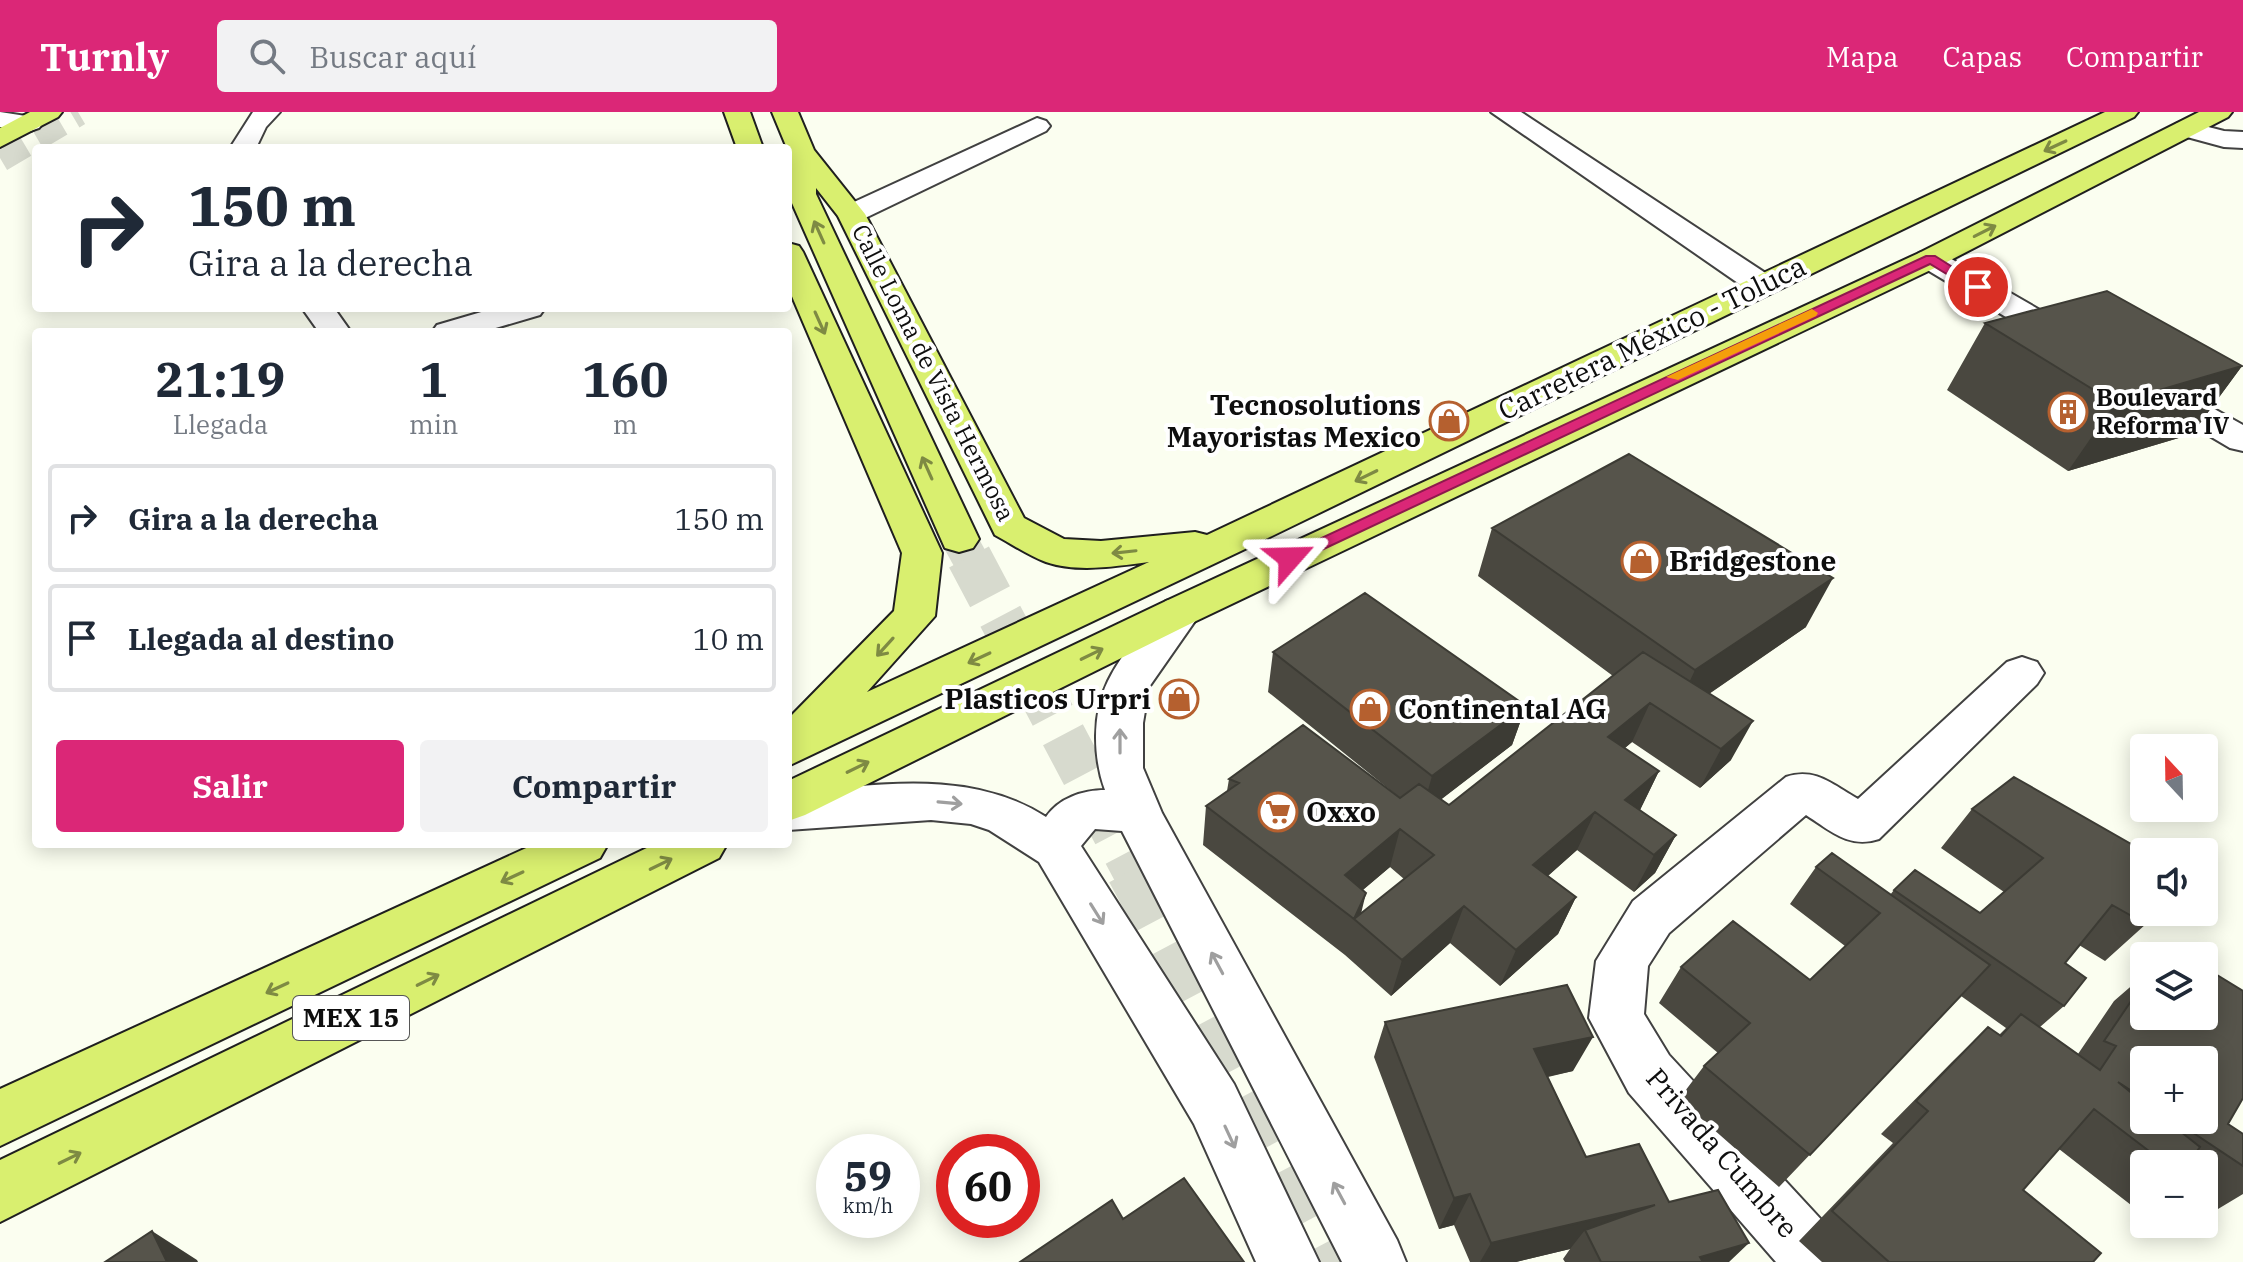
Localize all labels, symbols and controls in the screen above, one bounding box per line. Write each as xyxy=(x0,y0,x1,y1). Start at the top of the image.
search box xyxy=(217,20,777,92)
text: Turnly xyxy=(40,32,169,81)
icon: search xyxy=(245,34,289,78)
text: Buscar aquí xyxy=(309,37,477,76)
text: Mapa xyxy=(1826,38,1899,75)
text: Capas xyxy=(1943,38,2022,75)
text: Compartir xyxy=(2066,38,2203,75)
one-way arrow xyxy=(2043,139,2067,154)
text: 150 m xyxy=(188,169,356,241)
icon: right xyxy=(56,176,160,280)
street label: Calle Loma de Vista Hermosa xyxy=(845,219,1023,526)
one-way arrow xyxy=(811,220,826,244)
one-way arrow xyxy=(1972,223,1996,238)
text: Gira a la derecha xyxy=(188,239,473,286)
street label: Carretera México - Toluca xyxy=(1492,247,1812,428)
pin xyxy=(1944,253,2012,321)
icon: arrive xyxy=(1956,265,2000,309)
one-way arrow xyxy=(813,311,828,335)
text: 21:19 xyxy=(156,348,285,410)
text: 1 xyxy=(419,348,448,410)
text: 160 xyxy=(582,348,668,410)
place label: Boulevard Reforma IV xyxy=(2096,381,2230,441)
place label: Tecnosolutions Mayoristas Mexico xyxy=(1167,386,1421,455)
building icon: Boulevard Reforma IV xyxy=(2047,391,2089,433)
shop icon: Tecnosolutions Mayoristas Mexico xyxy=(1428,400,1470,442)
text: Llegada xyxy=(173,407,268,441)
text: min xyxy=(409,407,458,441)
text: m xyxy=(613,407,638,441)
one-way arrow xyxy=(919,456,934,480)
one-way arrow xyxy=(1354,469,1378,484)
icon: right xyxy=(60,496,104,540)
text: Gira a la derecha xyxy=(128,499,379,538)
text: 150 m xyxy=(674,499,764,538)
position arrow xyxy=(1248,516,1332,600)
shop icon: Bridgestone xyxy=(1620,540,1662,582)
place label: Bridgestone xyxy=(1669,542,1836,579)
one-way arrow xyxy=(1111,545,1138,560)
icon: arrive xyxy=(60,616,104,660)
text: Llegada al destino xyxy=(128,619,394,658)
text: 10 m xyxy=(692,619,764,658)
one-way arrow xyxy=(876,637,895,657)
one-way arrow xyxy=(1080,646,1104,661)
one-way arrow xyxy=(967,652,991,667)
shop icon: Plasticos Urpri xyxy=(1158,678,1200,720)
place label: Plasticos Urpri xyxy=(945,680,1151,717)
shop icon: Continental AG xyxy=(1349,688,1391,730)
place label: Continental AG xyxy=(1398,690,1607,727)
one-way arrow xyxy=(1112,728,1128,755)
north arrow xyxy=(2130,734,2218,822)
map controls xyxy=(2130,734,2218,1238)
button: Salir xyxy=(56,740,404,832)
button: Compartir xyxy=(420,740,768,832)
one-way arrow xyxy=(846,759,870,775)
supermarket icon: Oxxo xyxy=(1257,791,1299,833)
place label: Oxxo xyxy=(1306,793,1376,830)
one-way arrow xyxy=(936,796,963,811)
button: sound xyxy=(2130,838,2218,926)
one-way arrow xyxy=(649,856,673,871)
one-way arrow xyxy=(501,870,525,885)
one-way arrow xyxy=(1090,902,1106,925)
button: layers xyxy=(2130,942,2218,1030)
one-way arrow xyxy=(1209,952,1225,976)
one-way arrow xyxy=(416,972,440,987)
one-way arrow xyxy=(265,981,289,996)
road number: MEX 15 xyxy=(293,996,409,1040)
button: + xyxy=(2130,1046,2218,1134)
street label: Privada Cumbre xyxy=(1638,1060,1806,1245)
one-way arrow xyxy=(1223,1125,1238,1149)
speed limit sign: 60 xyxy=(936,1134,1040,1238)
one-way arrow xyxy=(57,1149,81,1165)
text: 59 xyxy=(844,1150,892,1202)
button: − xyxy=(2130,1150,2218,1238)
one-way arrow xyxy=(1330,1182,1346,1205)
text: km/h xyxy=(843,1192,893,1219)

